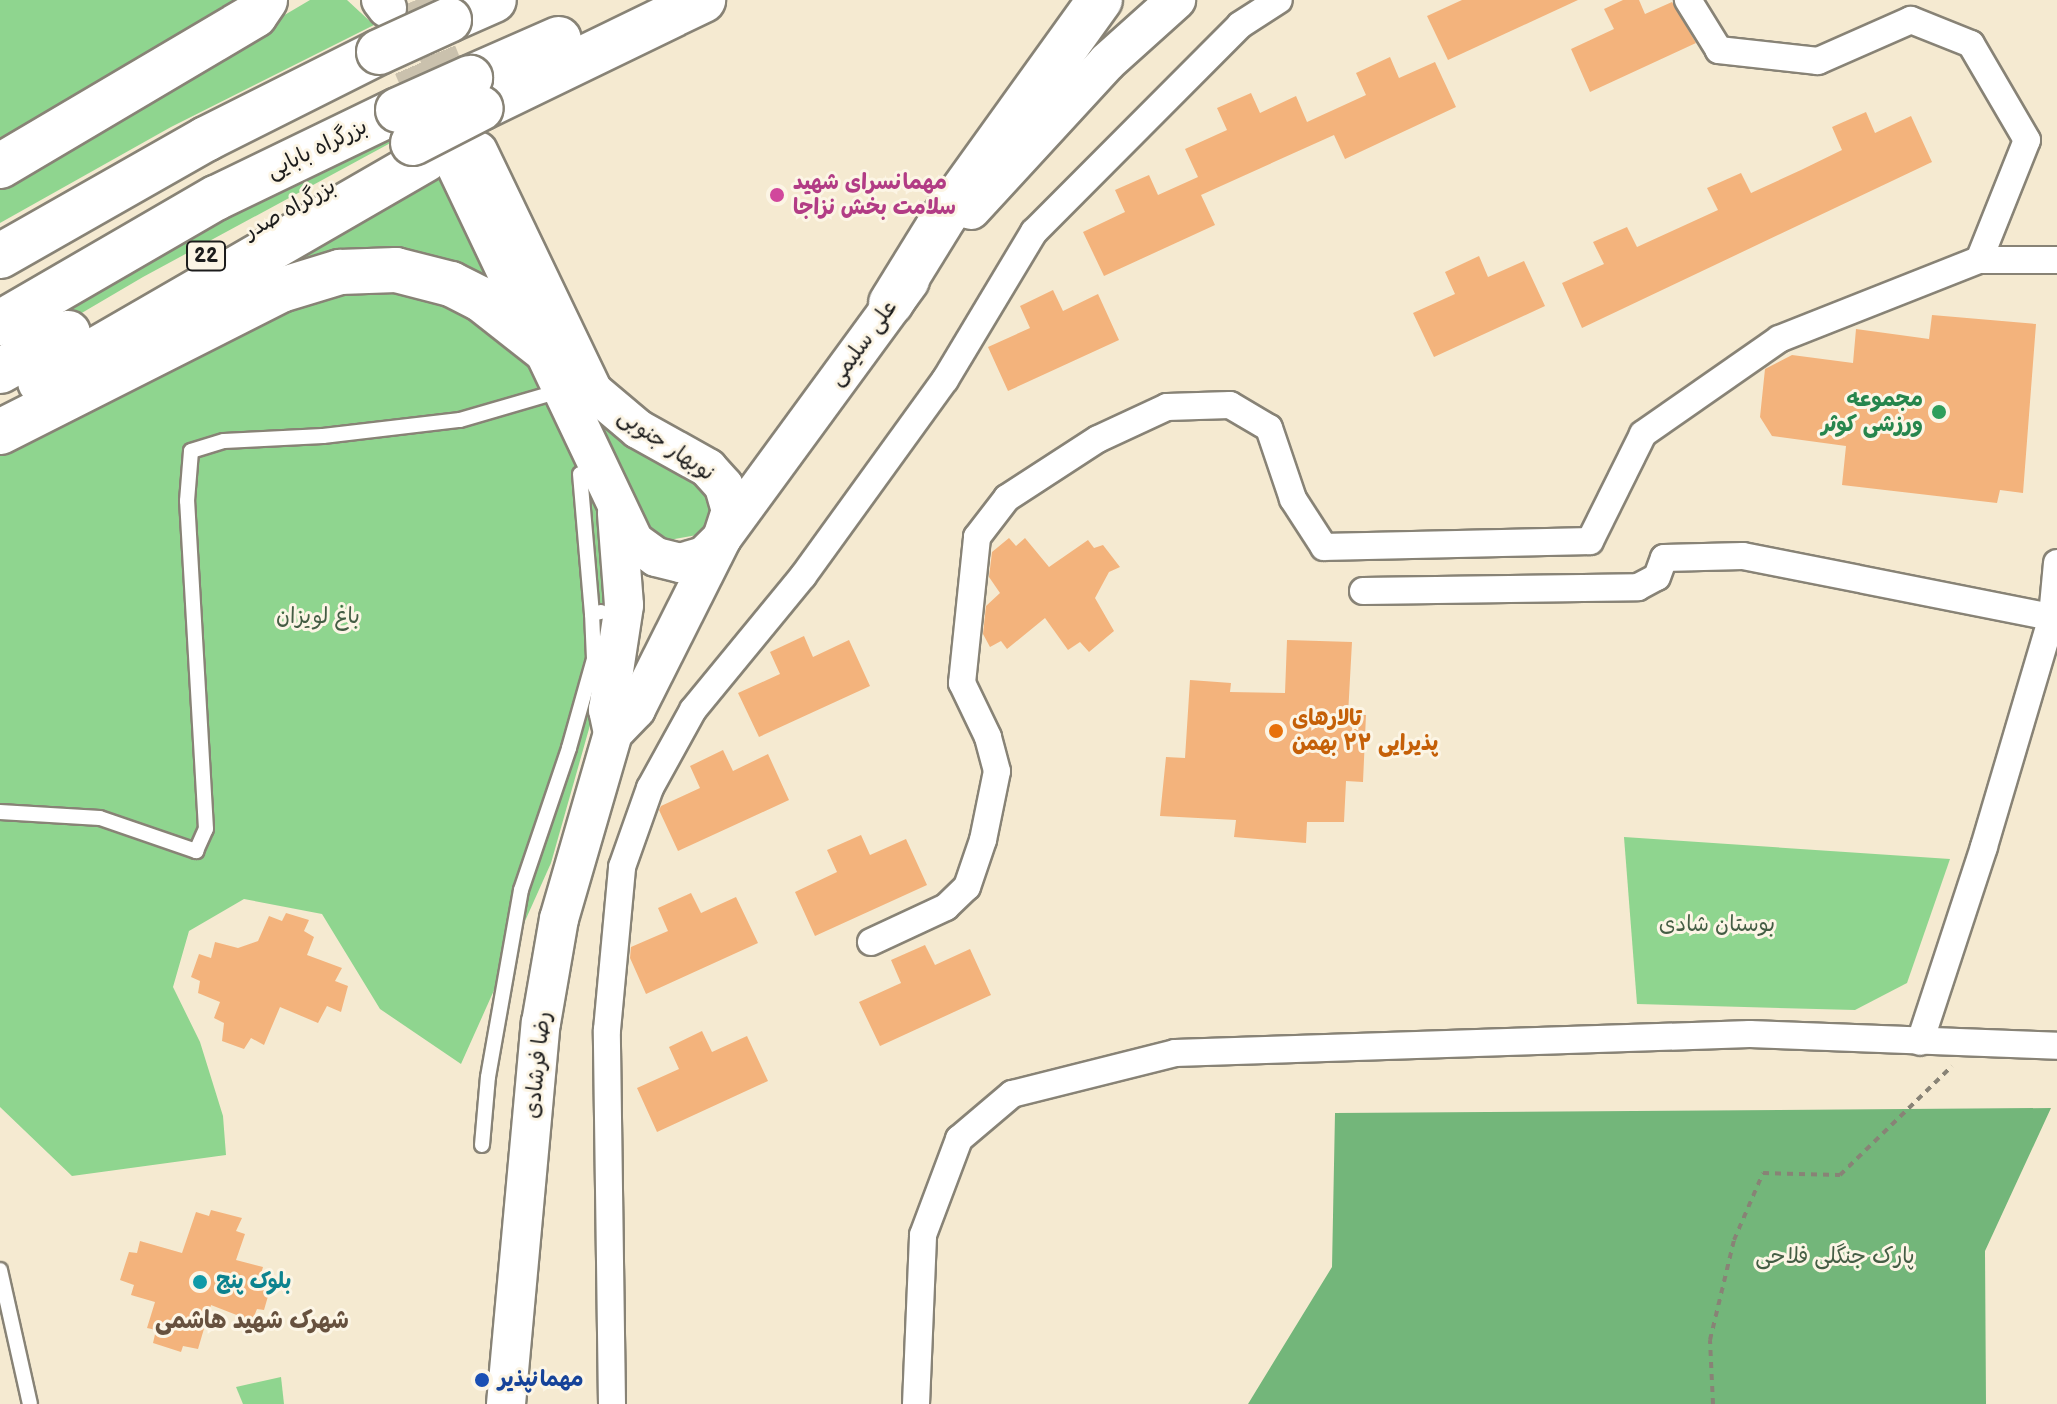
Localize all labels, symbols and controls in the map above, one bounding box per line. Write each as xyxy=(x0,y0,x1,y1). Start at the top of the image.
street label: بزرگراه بابایی xyxy=(262,113,372,185)
place label: مهمانسرای شهید سلامت بخش نزاجا xyxy=(793,169,956,220)
street label: بزرگراه صدر xyxy=(240,173,340,245)
marker: مهمانسرای شهید سلامت بخش نزاجا xyxy=(768,186,786,204)
road number: 22 xyxy=(186,240,226,272)
street label: علی سلیمی xyxy=(823,295,903,391)
place label: مجموعه ورزشی کوثر xyxy=(1821,386,1923,438)
street label: نوبهار جنوبی xyxy=(613,403,719,487)
marker: مجموعه ورزشی کوثر xyxy=(1930,403,1948,421)
park label: باغ لویزان xyxy=(276,604,360,630)
place label: تالارهای پذیرایی ۲۲ بهمن xyxy=(1292,705,1438,756)
marker: تالارهای پذیرایی ۲۲ بهمن xyxy=(1267,722,1285,740)
park label: بوستان شادی xyxy=(1659,912,1775,938)
street label: رضا فرشادی xyxy=(519,1010,557,1120)
park label: پارک جنگلی فلاحی xyxy=(1755,1244,1915,1270)
place label: بلوک پنج xyxy=(216,1269,291,1295)
marker: بلوک پنج xyxy=(191,1273,209,1291)
district label: شهرک شهید هاشمی xyxy=(155,1307,349,1335)
place label: مهمانپذیر xyxy=(498,1367,584,1393)
marker: مهمانپذیر xyxy=(473,1371,491,1389)

